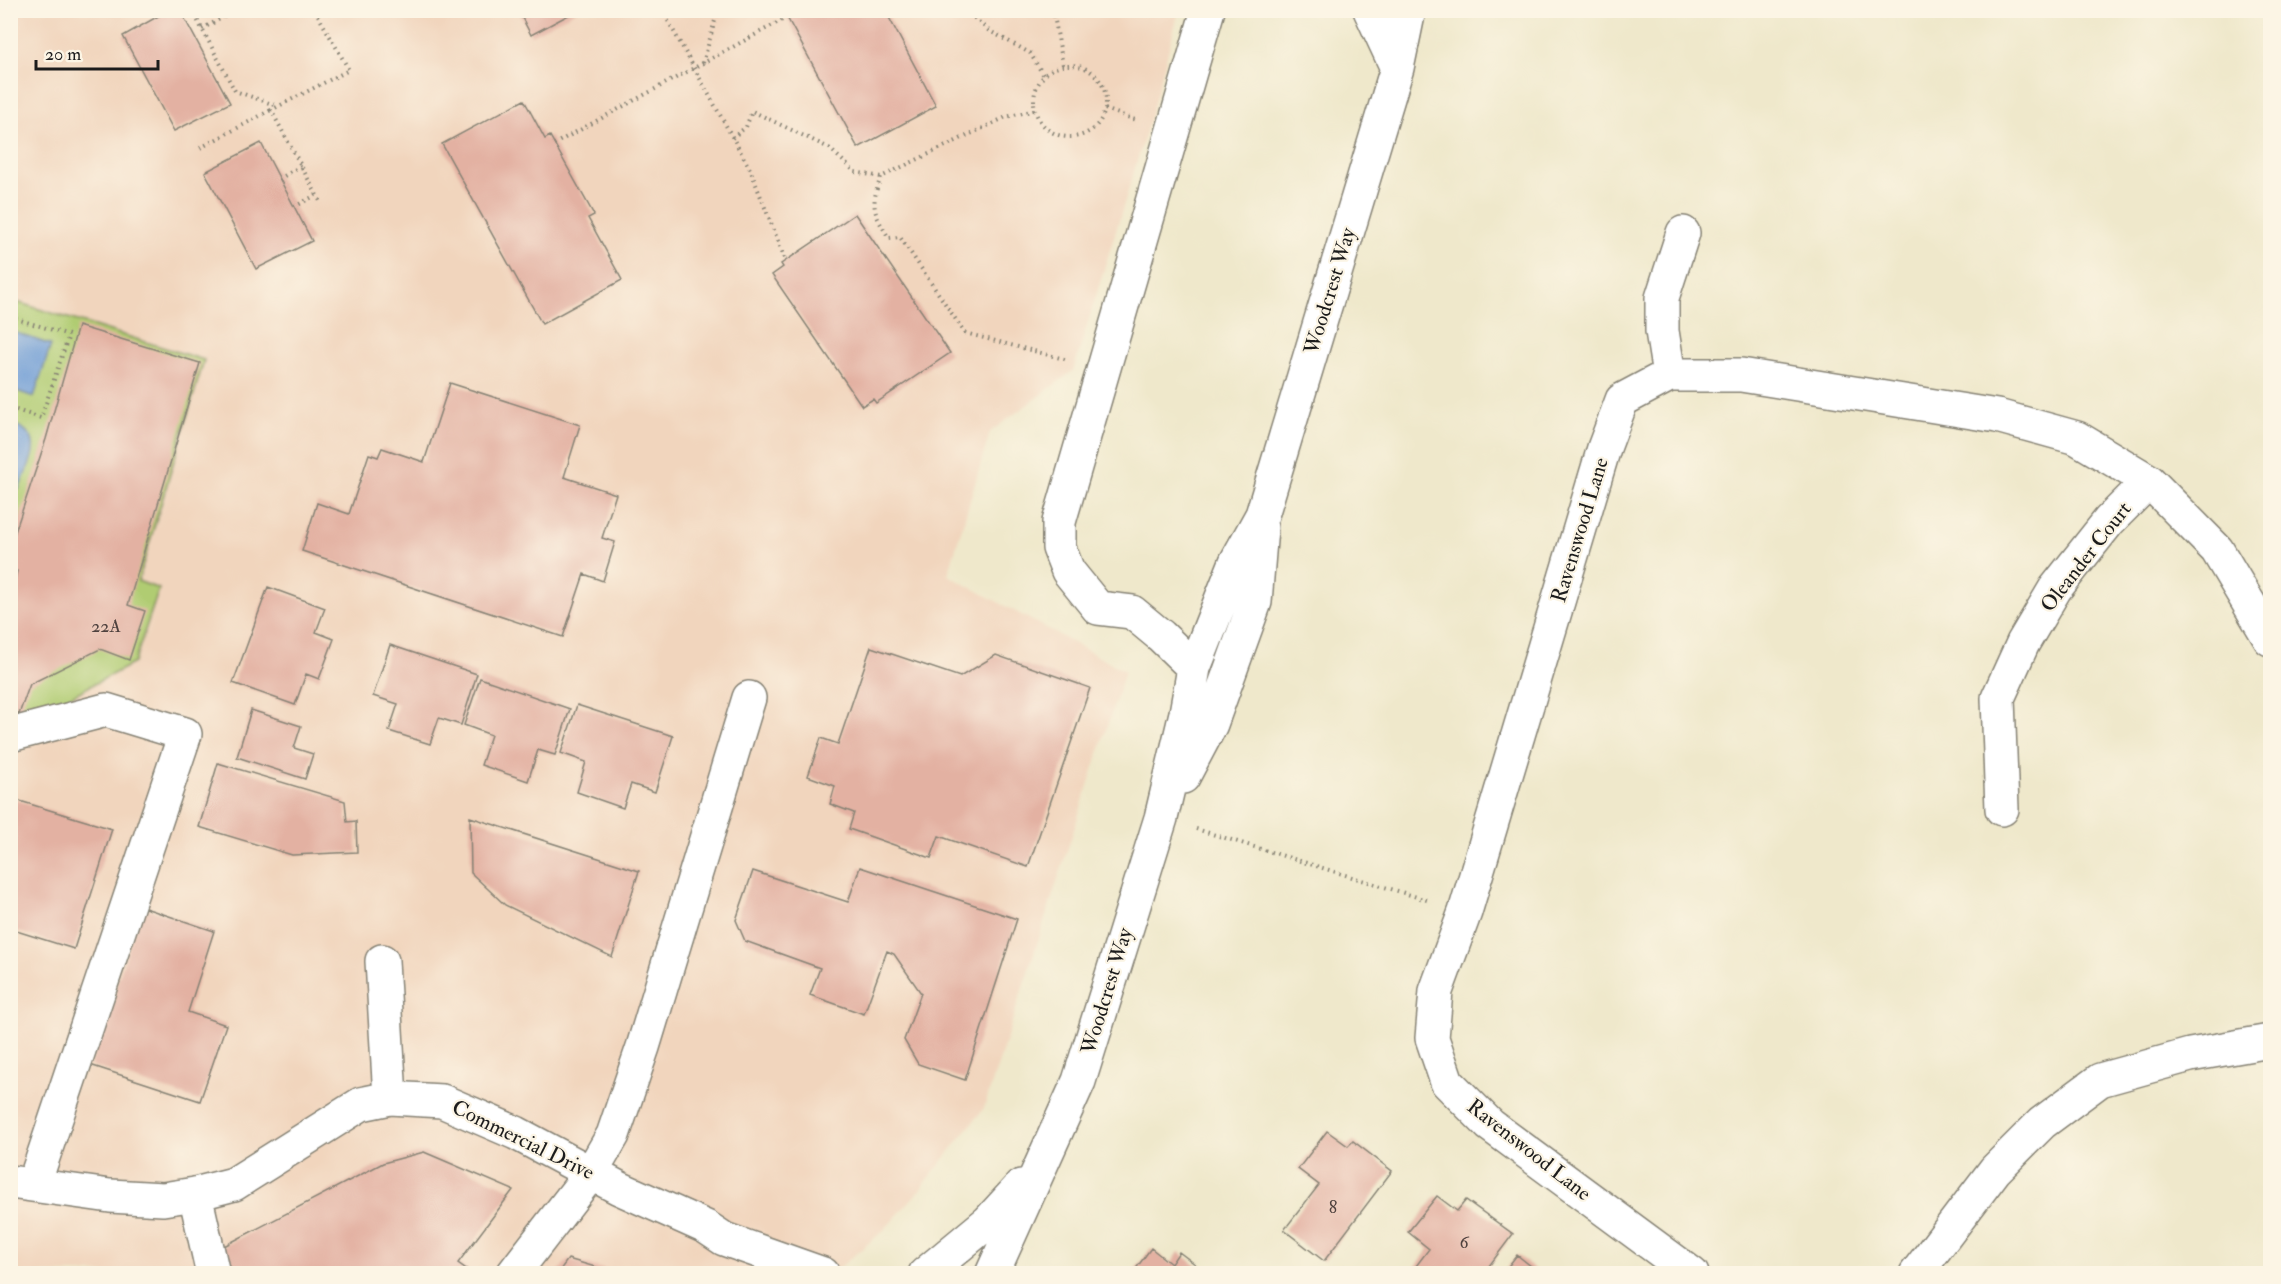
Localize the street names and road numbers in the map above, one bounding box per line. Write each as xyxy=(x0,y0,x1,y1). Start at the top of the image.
street label: Woodcrest Way xyxy=(1298,224,1362,358)
street label: Ravenswood Lane xyxy=(1545,454,1615,606)
street label: Oleander Court xyxy=(2034,496,2138,618)
street label: Woodcrest Way xyxy=(1075,924,1139,1058)
street label: Ravenswood Lane xyxy=(1461,1093,1597,1207)
street label: Commercial Drive xyxy=(447,1094,599,1186)

